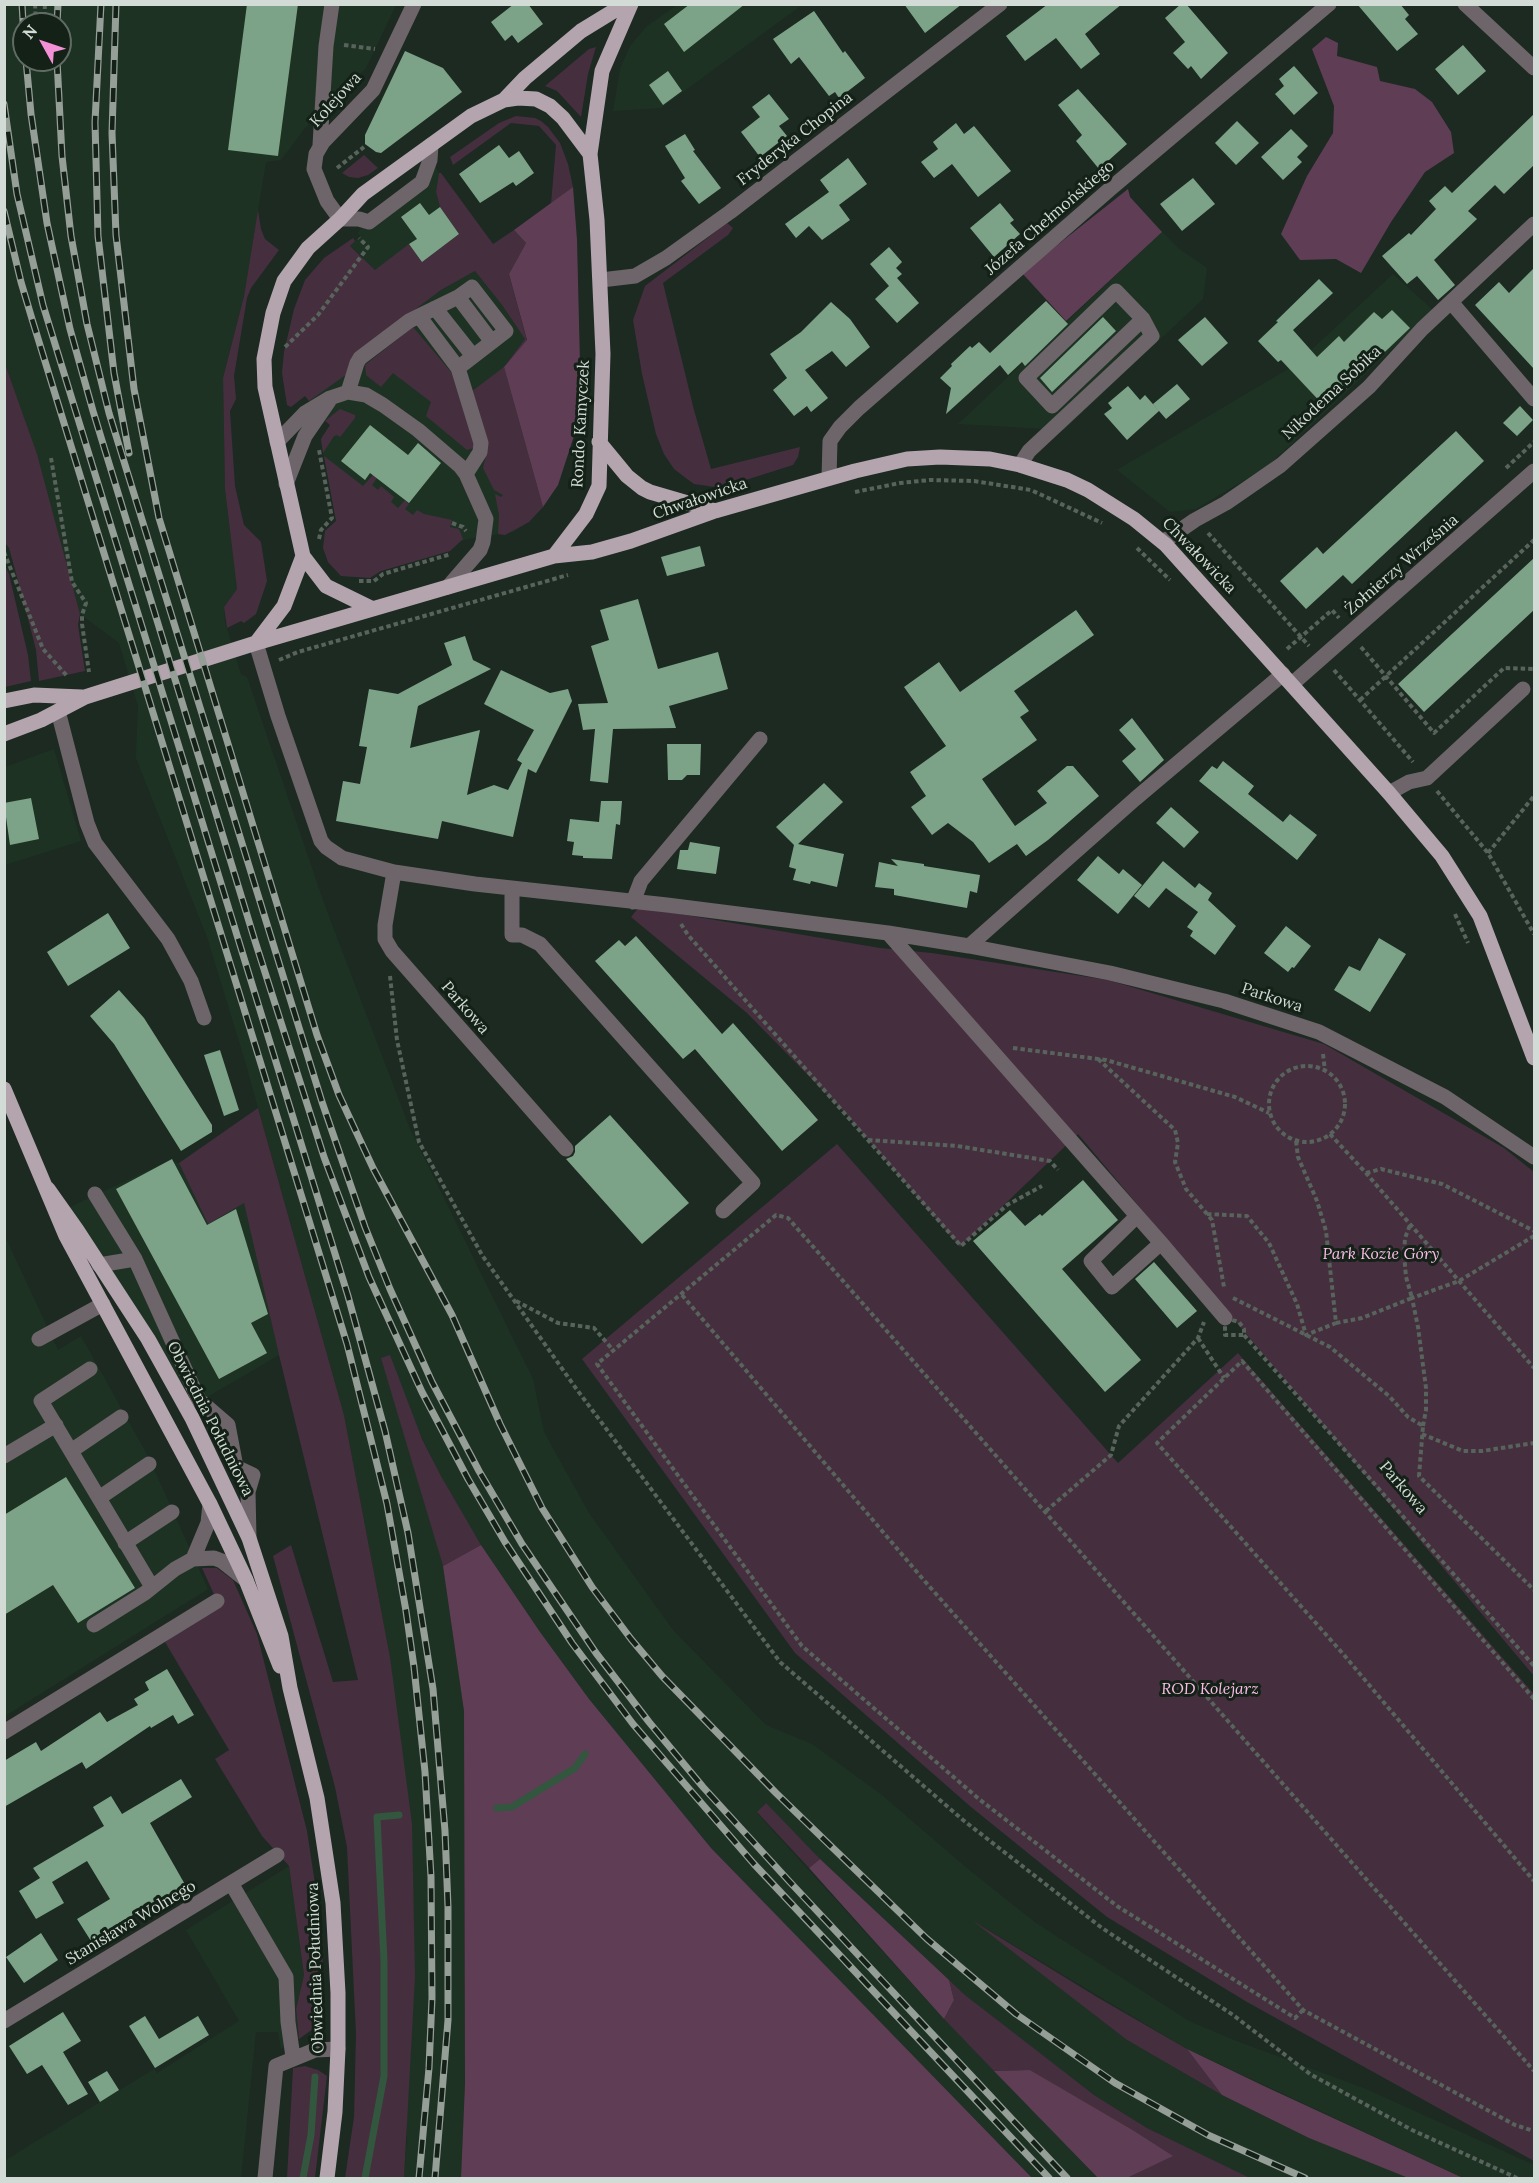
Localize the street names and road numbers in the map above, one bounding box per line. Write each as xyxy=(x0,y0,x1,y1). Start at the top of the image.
street label: Kolejowa xyxy=(306,69,366,131)
street label: Fryderyka Chopina xyxy=(733,88,857,190)
street label: Józefa Chełmońskiego xyxy=(982,157,1118,279)
street label: Nikodema Sobika xyxy=(1278,342,1386,444)
street label: Rondo Kamyczek xyxy=(568,360,594,488)
street label: Chwałowicka xyxy=(650,474,750,524)
street label: Żołnierzy Września xyxy=(1342,511,1462,619)
street label: Chwałowicka xyxy=(1158,514,1240,598)
street label: Parkowa xyxy=(437,978,493,1038)
street label: Parkowa xyxy=(1239,979,1305,1017)
street label: Obwiednia Południowa xyxy=(163,1338,257,1500)
street label: Parkowa xyxy=(1375,1458,1431,1518)
street label: Stanisława Wolnego xyxy=(62,1877,200,1969)
street label: Obwiednia Południowa xyxy=(303,1882,329,2054)

